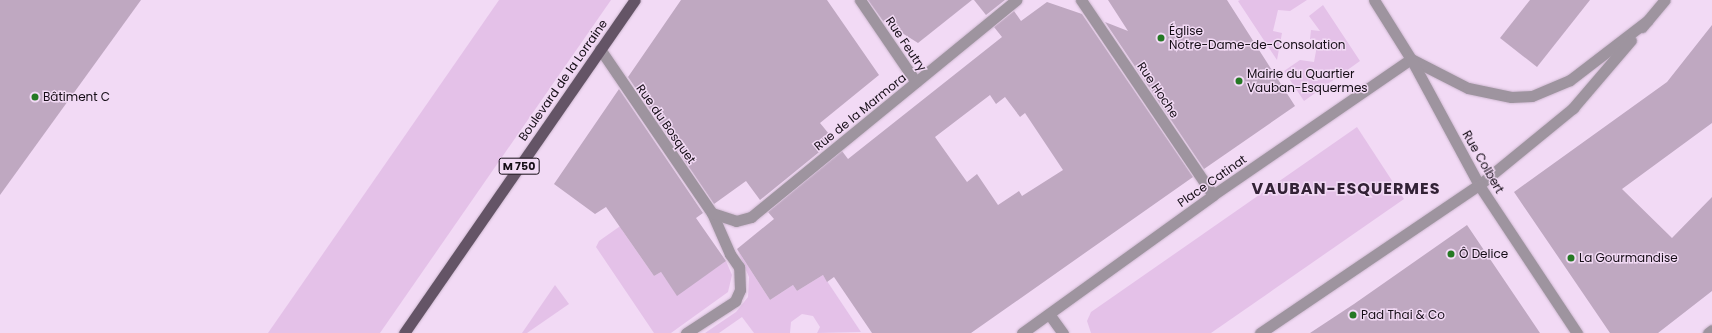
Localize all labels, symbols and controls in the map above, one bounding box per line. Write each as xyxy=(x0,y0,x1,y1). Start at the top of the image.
street label: Rue Feutry xyxy=(883,14,929,74)
street label: Boulevard de la Lorraine xyxy=(516,17,610,143)
place label: Église Notre-Dame-de-Consolation xyxy=(1169,24,1345,52)
marker: Église Notre-Dame-de-Consolation xyxy=(1156,33,1166,43)
street label: Rue Hoche xyxy=(1134,59,1182,121)
place label: Mairie du Quartier Vauban-Esquermes xyxy=(1247,67,1368,95)
street label: Rue de la Marmora xyxy=(811,70,909,154)
marker: Mairie du Quartier Vauban-Esquermes xyxy=(1234,76,1244,86)
street label: Rue du Bosquet xyxy=(633,82,699,166)
place label: Bâtiment C xyxy=(43,90,110,104)
marker: Bâtiment C xyxy=(30,92,40,102)
street label: Rue Colbert xyxy=(1459,128,1507,196)
street label: Place Catinat xyxy=(1175,152,1249,210)
road number: M 750 xyxy=(498,157,540,175)
district label: VAUBAN-ESQUERMES xyxy=(1251,179,1441,199)
place label: Ô Delice xyxy=(1459,247,1508,261)
marker: Ô Delice xyxy=(1446,249,1456,259)
place label: La Gourmandise xyxy=(1579,251,1678,265)
marker: La Gourmandise xyxy=(1566,253,1576,263)
place label: Pad Thai & Co xyxy=(1361,308,1445,322)
marker: Pad Thai & Co xyxy=(1348,310,1358,320)

